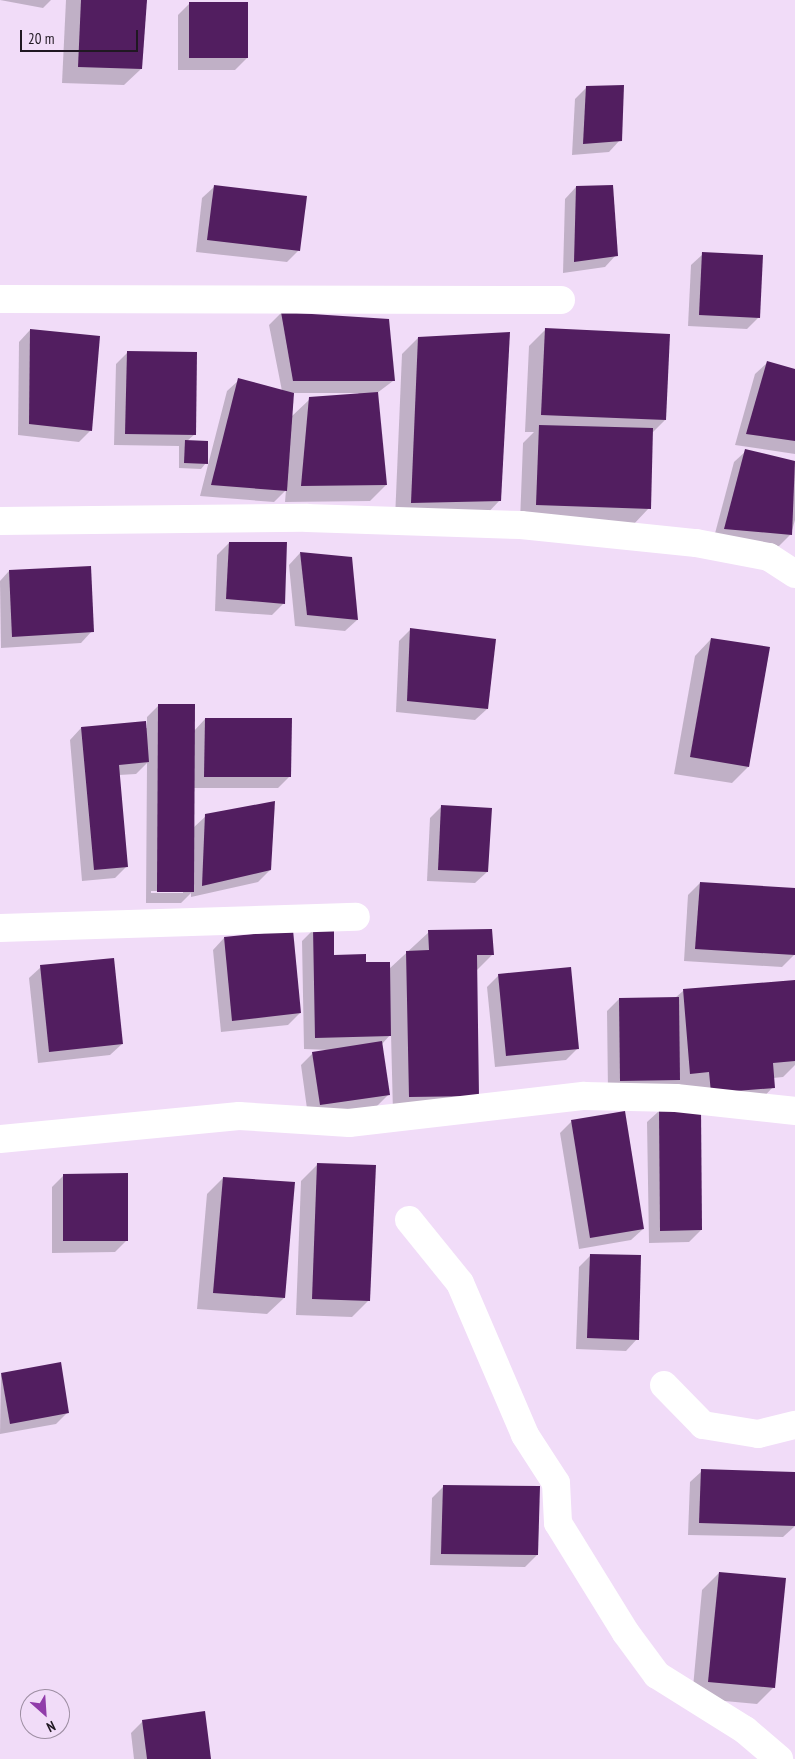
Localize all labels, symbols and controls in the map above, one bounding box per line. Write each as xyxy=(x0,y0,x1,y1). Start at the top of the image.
scale bar xyxy=(22,20,140,52)
text: 20 m xyxy=(28,29,54,48)
north arrow xyxy=(20,1689,70,1739)
text: N xyxy=(44,1717,58,1736)

